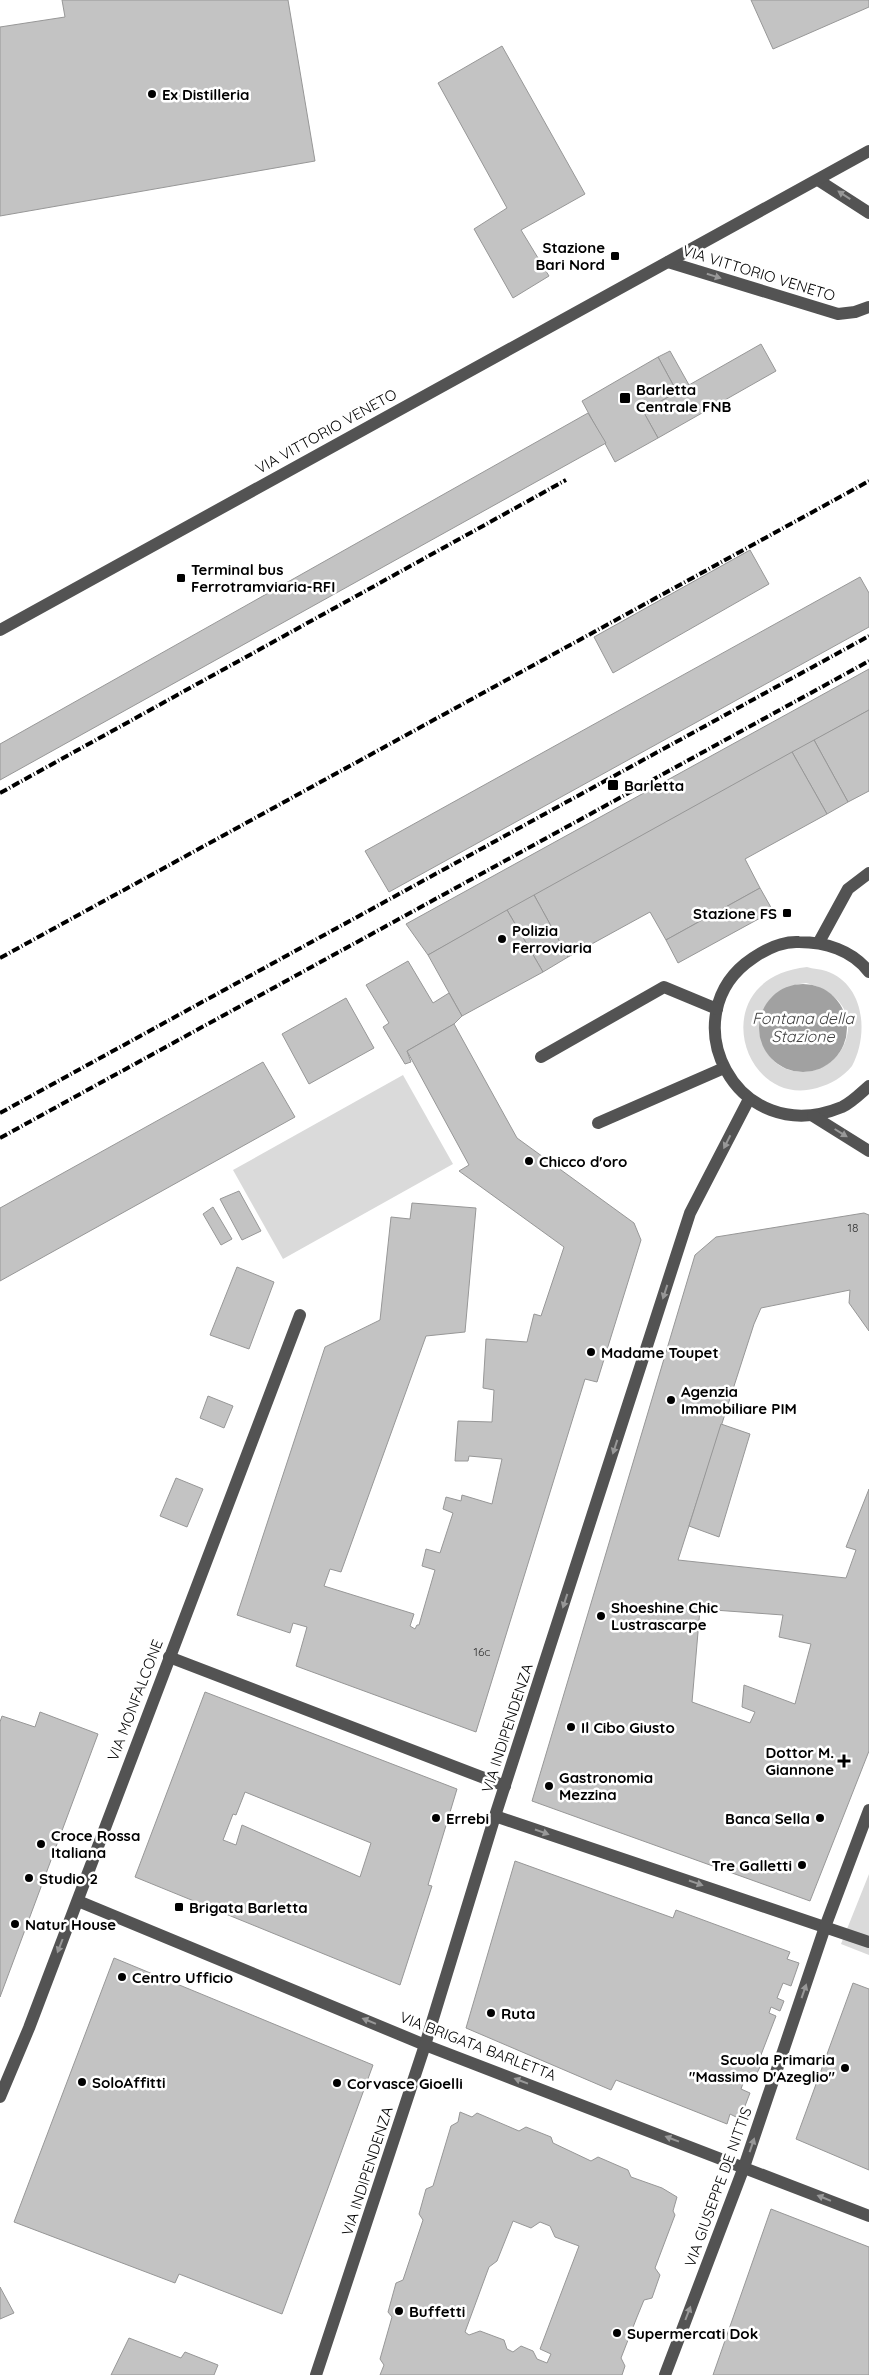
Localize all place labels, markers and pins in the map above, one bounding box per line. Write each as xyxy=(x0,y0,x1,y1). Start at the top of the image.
place label: Ex Distilleria xyxy=(162,85,250,104)
marker: Ex Distilleria xyxy=(146,88,158,100)
place label: Stazione Bari Nord xyxy=(536,238,605,274)
marker: Stazione Bari Nord xyxy=(609,250,621,262)
place label: Barletta Centrale FNB xyxy=(636,380,731,416)
marker: Barletta Centrale FNB xyxy=(618,391,632,405)
place label: Terminal bus Ferrotramviaria-RFI xyxy=(191,560,335,596)
marker: Terminal bus Ferrotramviaria-RFI xyxy=(175,572,187,584)
place label: Barletta xyxy=(624,776,684,795)
marker: Barletta xyxy=(606,778,620,792)
place label: Stazione FS xyxy=(693,904,777,923)
marker: Stazione FS xyxy=(781,907,793,919)
place label: Polizia Ferroviaria xyxy=(512,921,592,957)
marker: Polizia Ferroviaria xyxy=(496,933,508,945)
place label: Chicco d'oro xyxy=(539,1152,627,1171)
marker: Chicco d'oro xyxy=(523,1155,535,1167)
place label: Madame Toupet xyxy=(601,1343,719,1362)
marker: Madame Toupet xyxy=(585,1346,597,1358)
place label: Agenzia Immobiliare PIM xyxy=(681,1382,797,1418)
marker: Agenzia Immobiliare PIM xyxy=(665,1394,677,1406)
place label: Shoeshine Chic Lustrascarpe xyxy=(611,1598,718,1634)
marker: Shoeshine Chic Lustrascarpe xyxy=(595,1610,607,1622)
place label: Il Cibo Giusto xyxy=(581,1718,675,1737)
marker: Il Cibo Giusto xyxy=(565,1721,577,1733)
place label: Dottor M. Giannone xyxy=(766,1743,834,1779)
marker: Dottor M. Giannone xyxy=(838,1755,850,1767)
place label: Gastronomia Mezzina xyxy=(559,1768,653,1804)
marker: Gastronomia Mezzina xyxy=(543,1780,555,1792)
place label: Errebi xyxy=(446,1809,489,1828)
place label: Banca Sella xyxy=(725,1809,810,1828)
marker: Errebi xyxy=(430,1812,442,1824)
marker: Banca Sella xyxy=(814,1812,826,1824)
place label: Croce Rossa Italiana xyxy=(51,1826,140,1862)
marker: Croce Rossa Italiana xyxy=(35,1838,47,1850)
place label: Tre Galletti xyxy=(712,1856,792,1875)
marker: Tre Galletti xyxy=(796,1859,808,1871)
place label: Studio 2 xyxy=(39,1869,98,1888)
marker: Studio 2 xyxy=(23,1872,35,1884)
place label: Brigata Barletta xyxy=(189,1898,308,1917)
marker: Brigata Barletta xyxy=(173,1901,185,1913)
place label: Natur House xyxy=(25,1915,116,1934)
marker: Natur House xyxy=(9,1918,21,1930)
place label: Centro Ufficio xyxy=(132,1968,233,1987)
marker: Centro Ufficio xyxy=(116,1971,128,1983)
place label: Ruta xyxy=(501,2004,536,2023)
marker: Ruta xyxy=(485,2007,497,2019)
place label: Scuola Primaria "Massimo D'Azeglio" xyxy=(689,2050,836,2086)
marker: Scuola Primaria "Massimo D'Azeglio" xyxy=(839,2062,851,2074)
place label: SoloAffitti xyxy=(92,2073,166,2092)
place label: Corvasce Gioelli xyxy=(347,2074,463,2093)
marker: SoloAffitti xyxy=(76,2076,88,2088)
marker: Corvasce Gioelli xyxy=(331,2077,343,2089)
place label: Buffetti xyxy=(409,2302,465,2321)
marker: Buffetti xyxy=(393,2305,405,2317)
place label: Supermercati Dok xyxy=(627,2324,758,2343)
marker: Supermercati Dok xyxy=(611,2327,623,2339)

